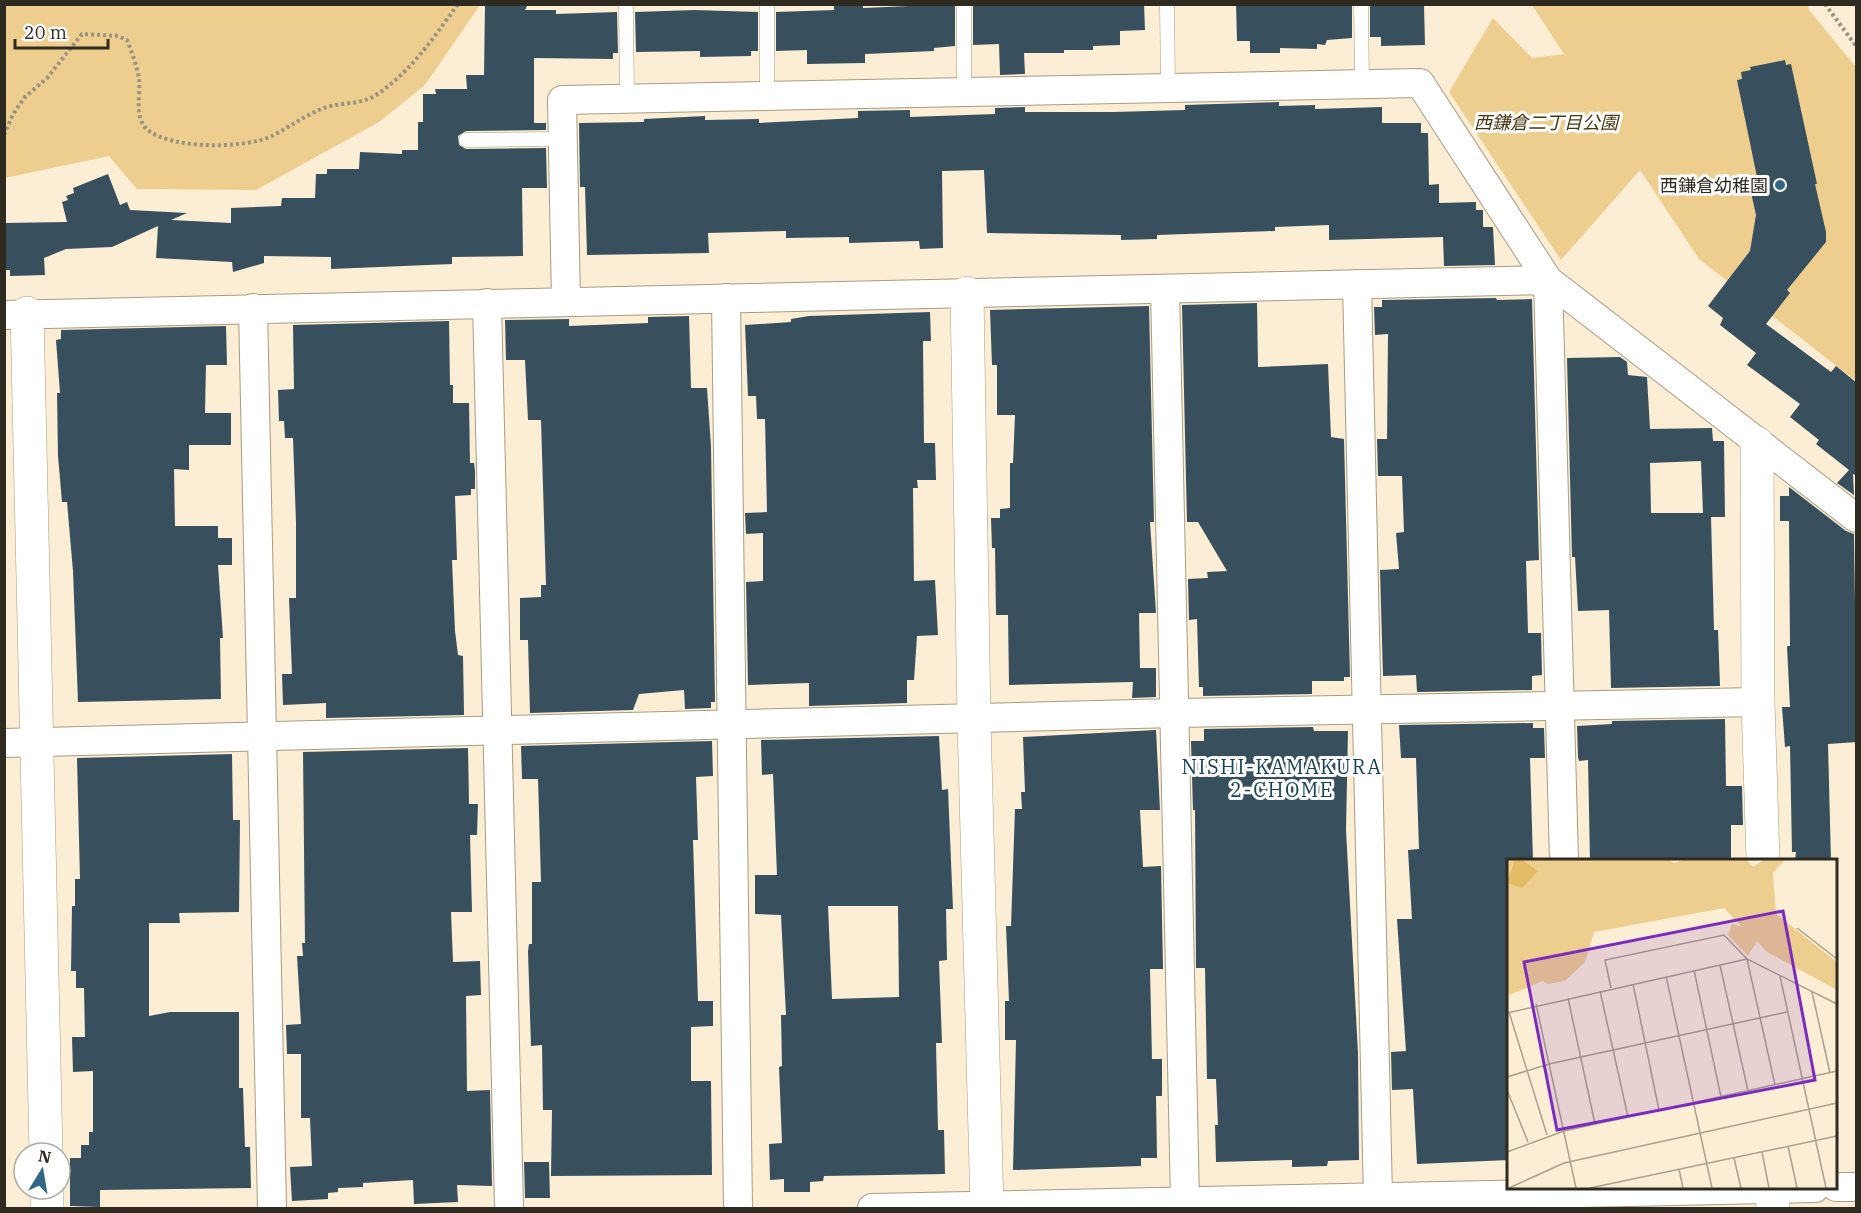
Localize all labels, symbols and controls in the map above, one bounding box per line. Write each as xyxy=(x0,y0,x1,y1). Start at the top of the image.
scale bar xyxy=(15,12,108,50)
text: 20 m xyxy=(24,21,67,44)
park label: 西鎌倉二丁目公園 xyxy=(1474,111,1621,134)
place label: 西鎌倉幼稚園 xyxy=(1660,174,1768,197)
marker: 西鎌倉幼稚園 xyxy=(1773,178,1787,192)
district label: NISHI-KAMAKURA 2-CHOME xyxy=(1182,753,1382,803)
inset map xyxy=(1507,859,1837,1189)
north arrow xyxy=(12,1141,72,1201)
text: N xyxy=(37,1145,53,1167)

